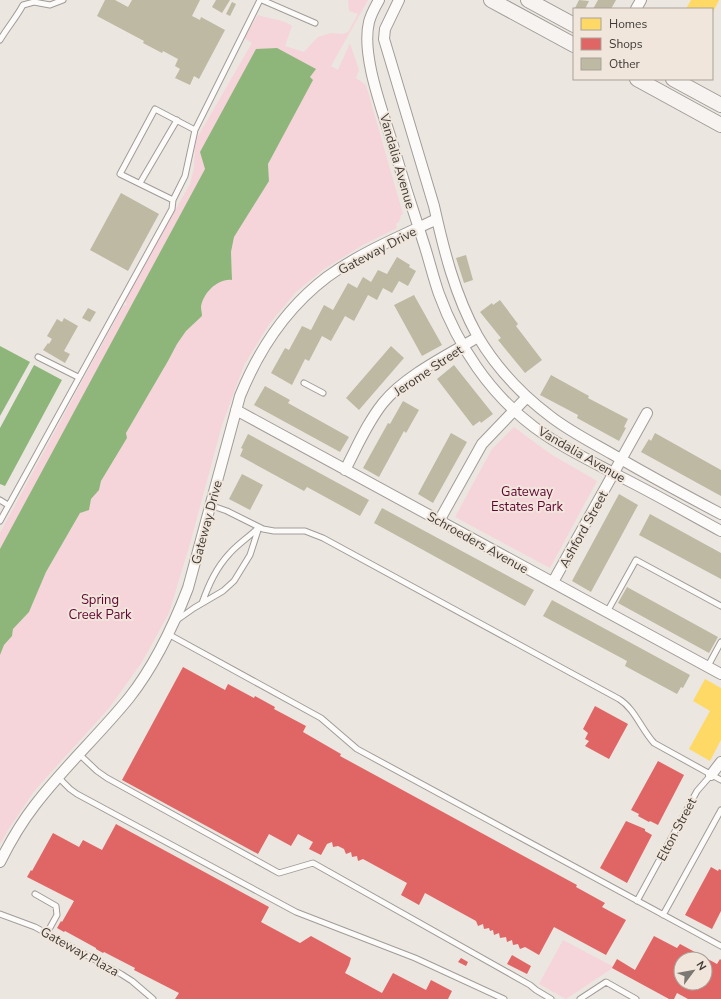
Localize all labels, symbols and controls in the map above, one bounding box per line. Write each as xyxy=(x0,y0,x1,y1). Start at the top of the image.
legend xyxy=(573,8,713,80)
text: Homes xyxy=(609,16,647,32)
text: Shops xyxy=(609,36,643,52)
text: Other xyxy=(609,56,641,72)
street label: Vandalia Avenue xyxy=(375,111,419,211)
street label: Gateway Drive xyxy=(335,223,420,279)
street label: Jerome Street xyxy=(390,341,467,401)
street label: Vandalia Avenue xyxy=(534,422,629,487)
street label: Gateway Drive xyxy=(187,478,227,566)
park label: Gateway Estates Park xyxy=(491,483,564,516)
street label: Ashford Street xyxy=(555,487,613,571)
street label: Schroeders Avenue xyxy=(424,508,531,578)
park label: Spring Creek Park xyxy=(69,591,132,624)
street label: Elton Street xyxy=(653,794,701,864)
street label: Gateway Plaza xyxy=(37,923,122,981)
north arrow xyxy=(673,951,713,991)
text: N xyxy=(693,958,710,973)

